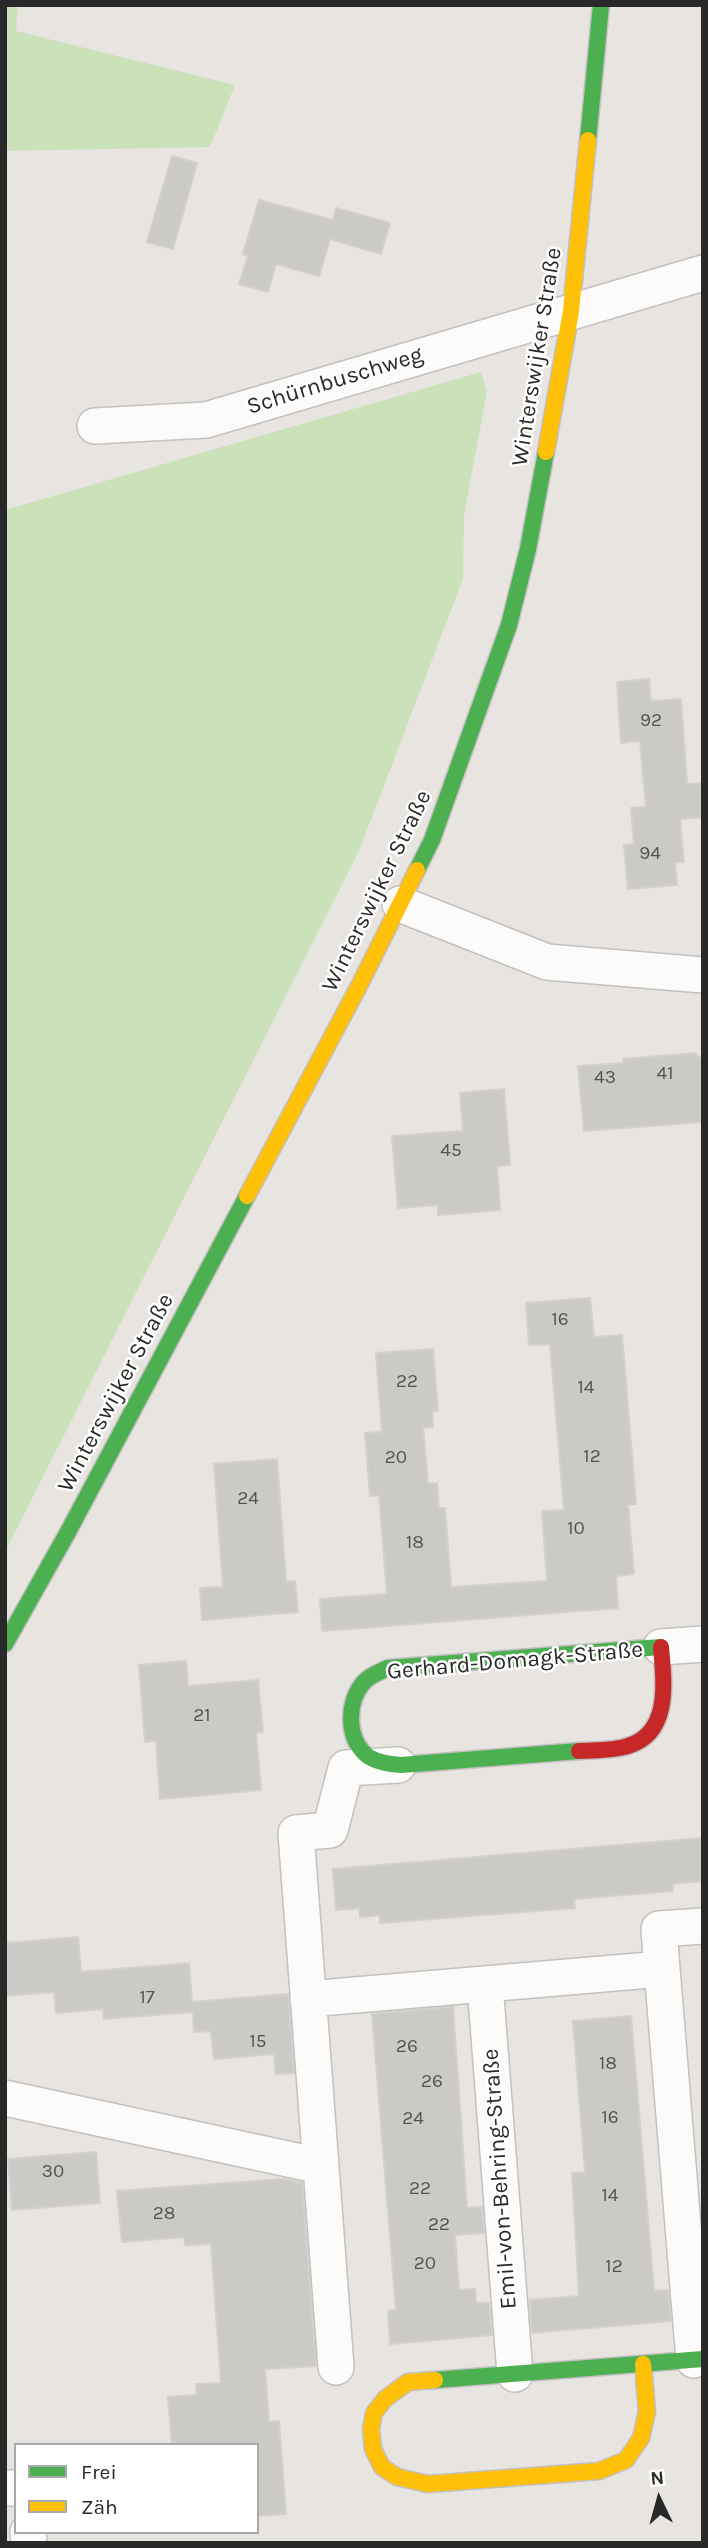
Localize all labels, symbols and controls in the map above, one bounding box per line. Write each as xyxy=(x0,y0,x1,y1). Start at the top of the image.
street label: Winterswijker Straße xyxy=(506,246,568,468)
street label: Schürnbuschweg xyxy=(244,341,426,421)
house number: 92 xyxy=(640,710,662,732)
street label: Winterswijker Straße xyxy=(316,786,438,996)
house number: 94 xyxy=(639,843,661,865)
house number: 41 xyxy=(657,1063,673,1085)
house number: 43 xyxy=(594,1067,616,1089)
house number: 45 xyxy=(440,1140,462,1162)
street label: Winterswijker Straße xyxy=(52,1289,180,1497)
house number: 16 xyxy=(551,1309,569,1331)
house number: 22 xyxy=(396,1371,418,1393)
house number: 14 xyxy=(578,1377,594,1399)
house number: 12 xyxy=(583,1446,601,1468)
house number: 20 xyxy=(385,1447,407,1469)
house number: 24 xyxy=(237,1488,259,1510)
house number: 10 xyxy=(567,1518,585,1540)
house number: 18 xyxy=(406,1532,424,1554)
street label: Gerhard-Domagk-Straße xyxy=(386,1636,644,1686)
house number: 21 xyxy=(193,1705,211,1727)
house number: 17 xyxy=(139,1987,155,2009)
house number: 15 xyxy=(249,2031,267,2053)
house number: 26 xyxy=(396,2036,418,2058)
street label: Emil-von-Behring-Straße xyxy=(477,2048,523,2310)
house number: 18 xyxy=(599,2053,617,2075)
house number: 26 xyxy=(421,2071,443,2093)
house number: 16 xyxy=(601,2107,619,2129)
house number: 24 xyxy=(402,2108,424,2130)
house number: 30 xyxy=(42,2161,64,2183)
house number: 22 xyxy=(409,2178,431,2200)
house number: 14 xyxy=(602,2185,618,2207)
house number: 28 xyxy=(153,2203,175,2225)
house number: 22 xyxy=(428,2214,450,2236)
house number: 20 xyxy=(414,2253,436,2275)
house number: 12 xyxy=(605,2256,623,2278)
legend xyxy=(14,2443,259,2534)
text: Frei xyxy=(81,2460,117,2484)
north arrow xyxy=(624,2464,694,2534)
text: N xyxy=(649,2467,665,2490)
text: Zäh xyxy=(81,2495,118,2519)

